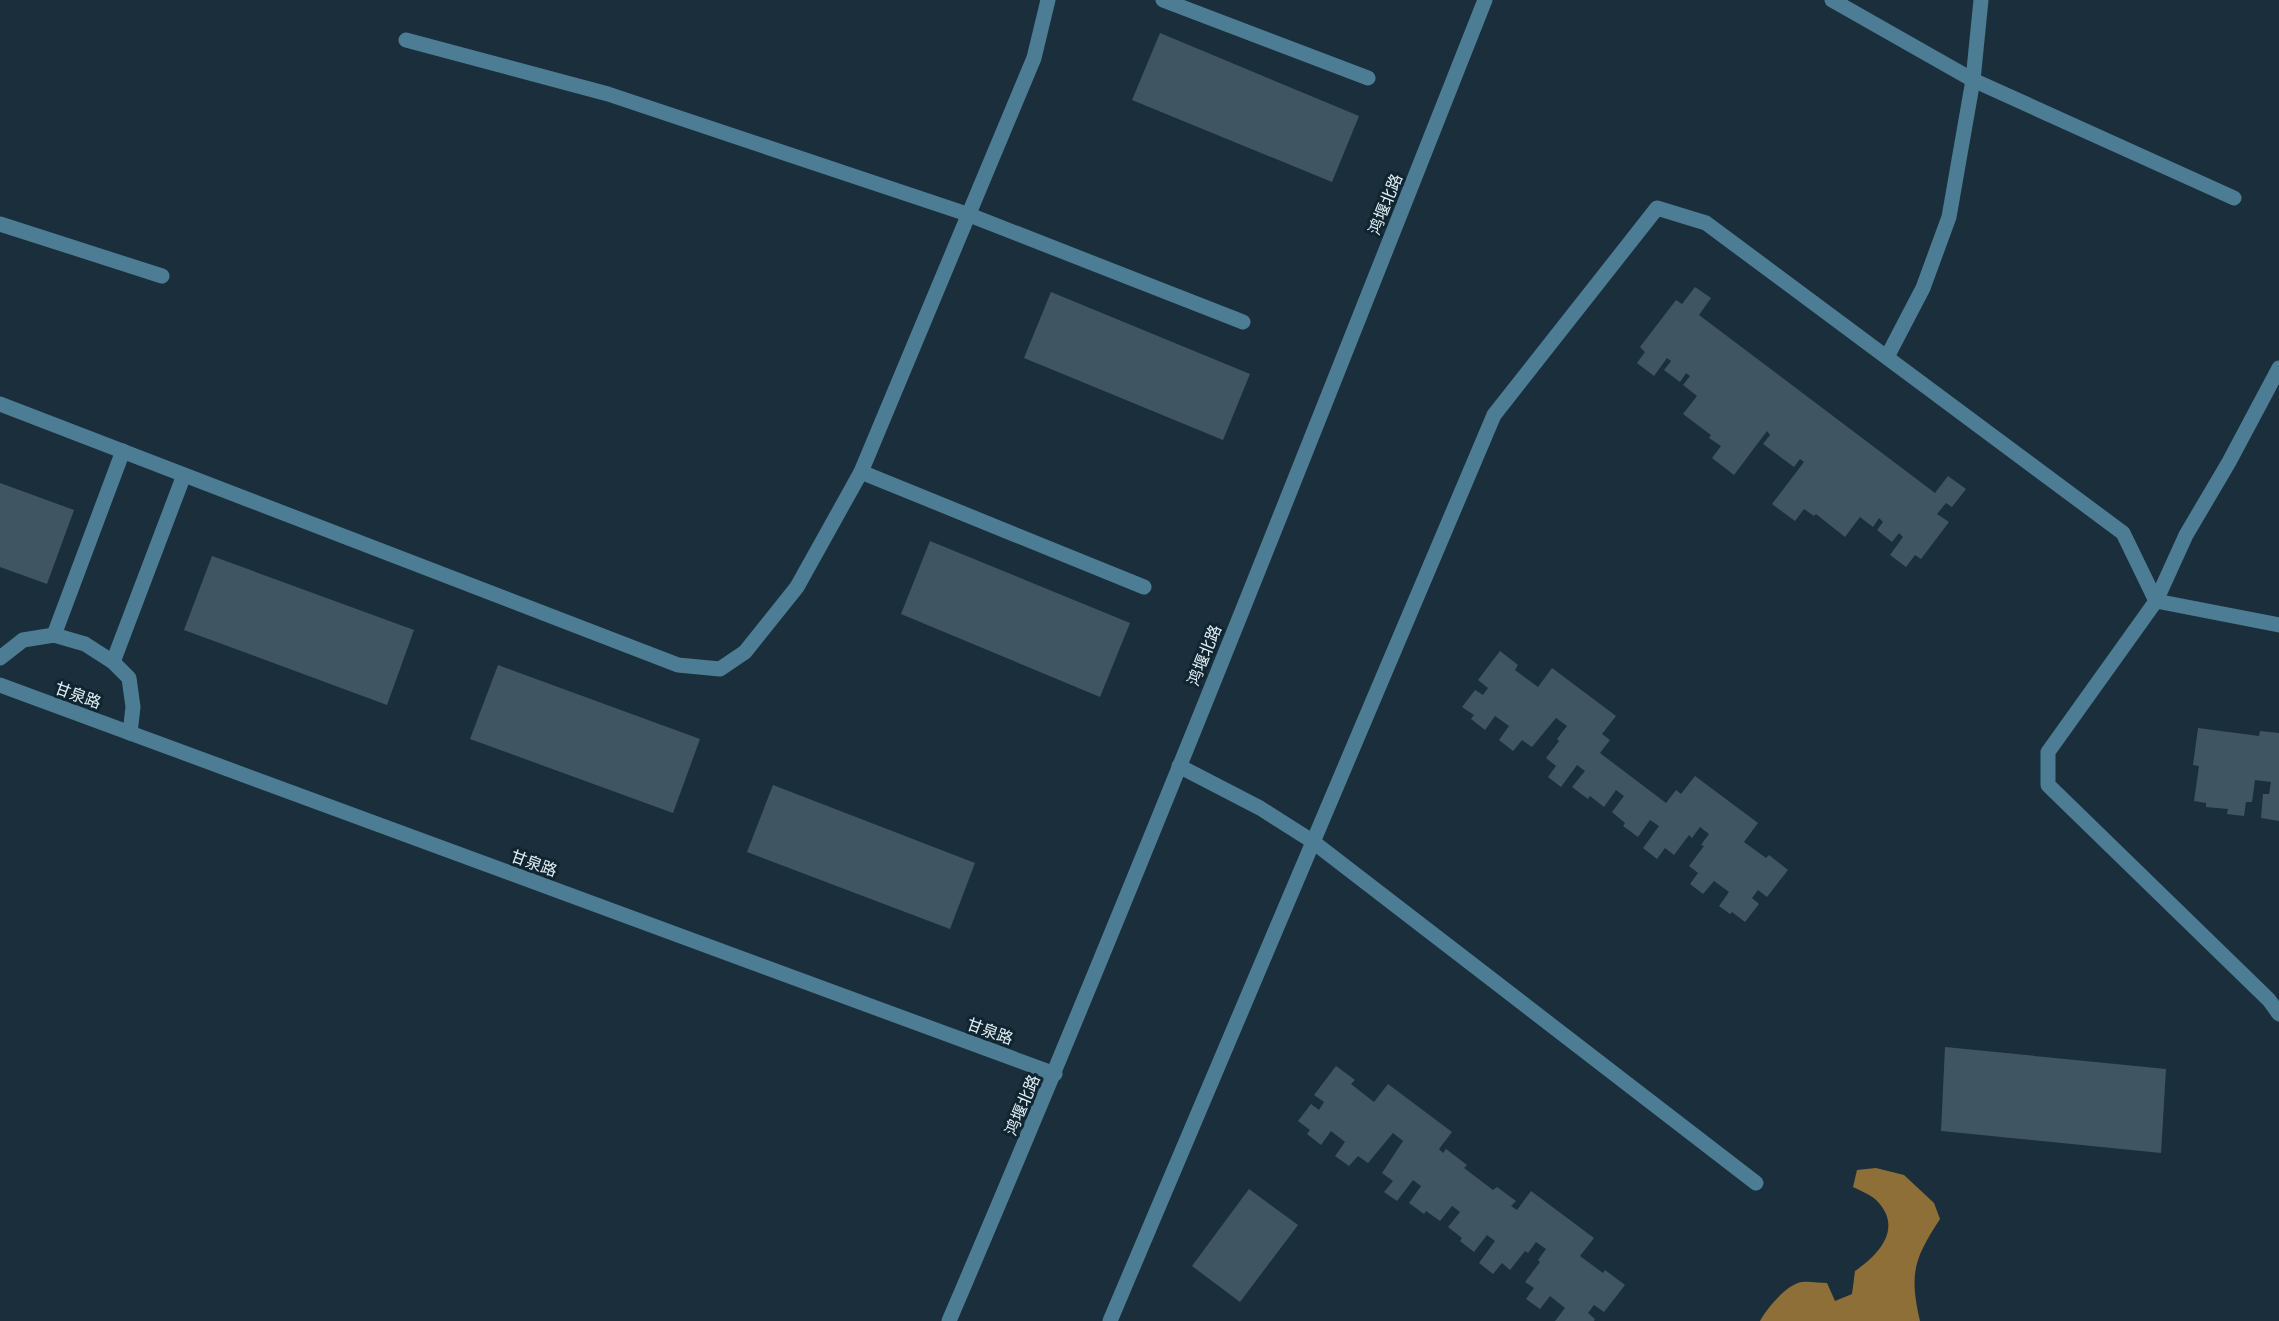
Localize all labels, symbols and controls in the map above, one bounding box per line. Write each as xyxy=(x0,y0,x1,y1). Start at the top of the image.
street label: 鸿堰北路 xyxy=(1365,171,1406,237)
street label: 鸿堰北路 xyxy=(1184,622,1225,688)
street label: 甘泉路 xyxy=(52,678,104,713)
street label: 甘泉路 xyxy=(508,846,560,881)
street label: 甘泉路 xyxy=(964,1014,1016,1049)
street label: 鸿堰北路 xyxy=(1001,1072,1044,1138)

